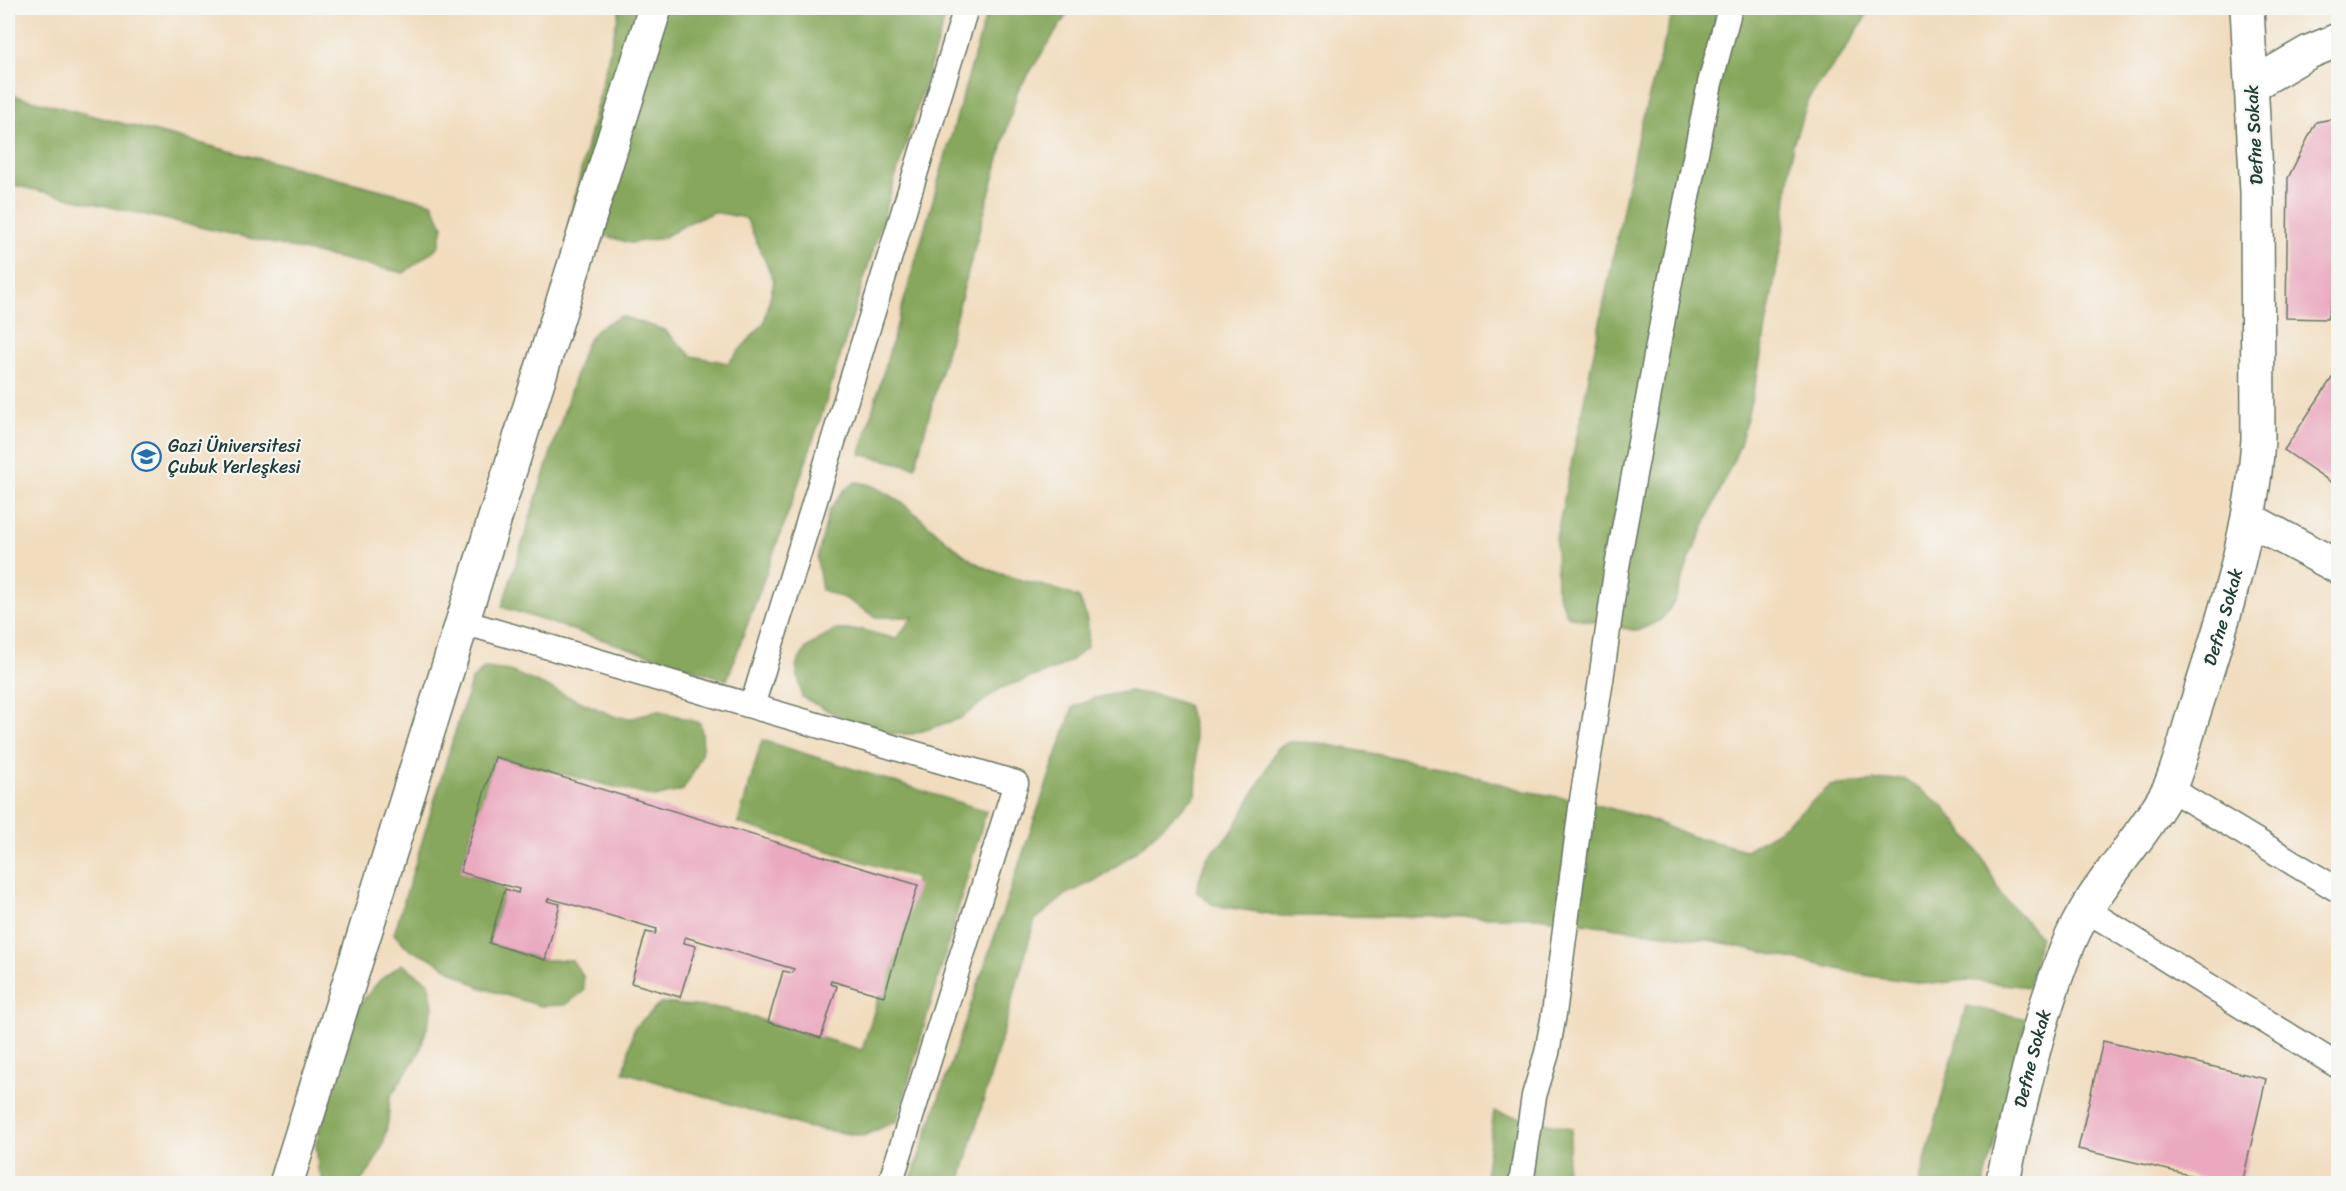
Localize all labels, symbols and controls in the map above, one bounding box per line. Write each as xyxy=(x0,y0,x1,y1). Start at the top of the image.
street label: Defne Sokak xyxy=(2235,84,2273,186)
place label: Gazi Üniversitesi Çubuk Yerleşkesi xyxy=(168,430,302,483)
school or university icon: Gazi Üniversitesi Çubuk Yerleşkesi xyxy=(131,440,163,472)
street label: Defne Sokak xyxy=(2194,564,2252,670)
street label: Defne Sokak xyxy=(2004,1005,2060,1111)

